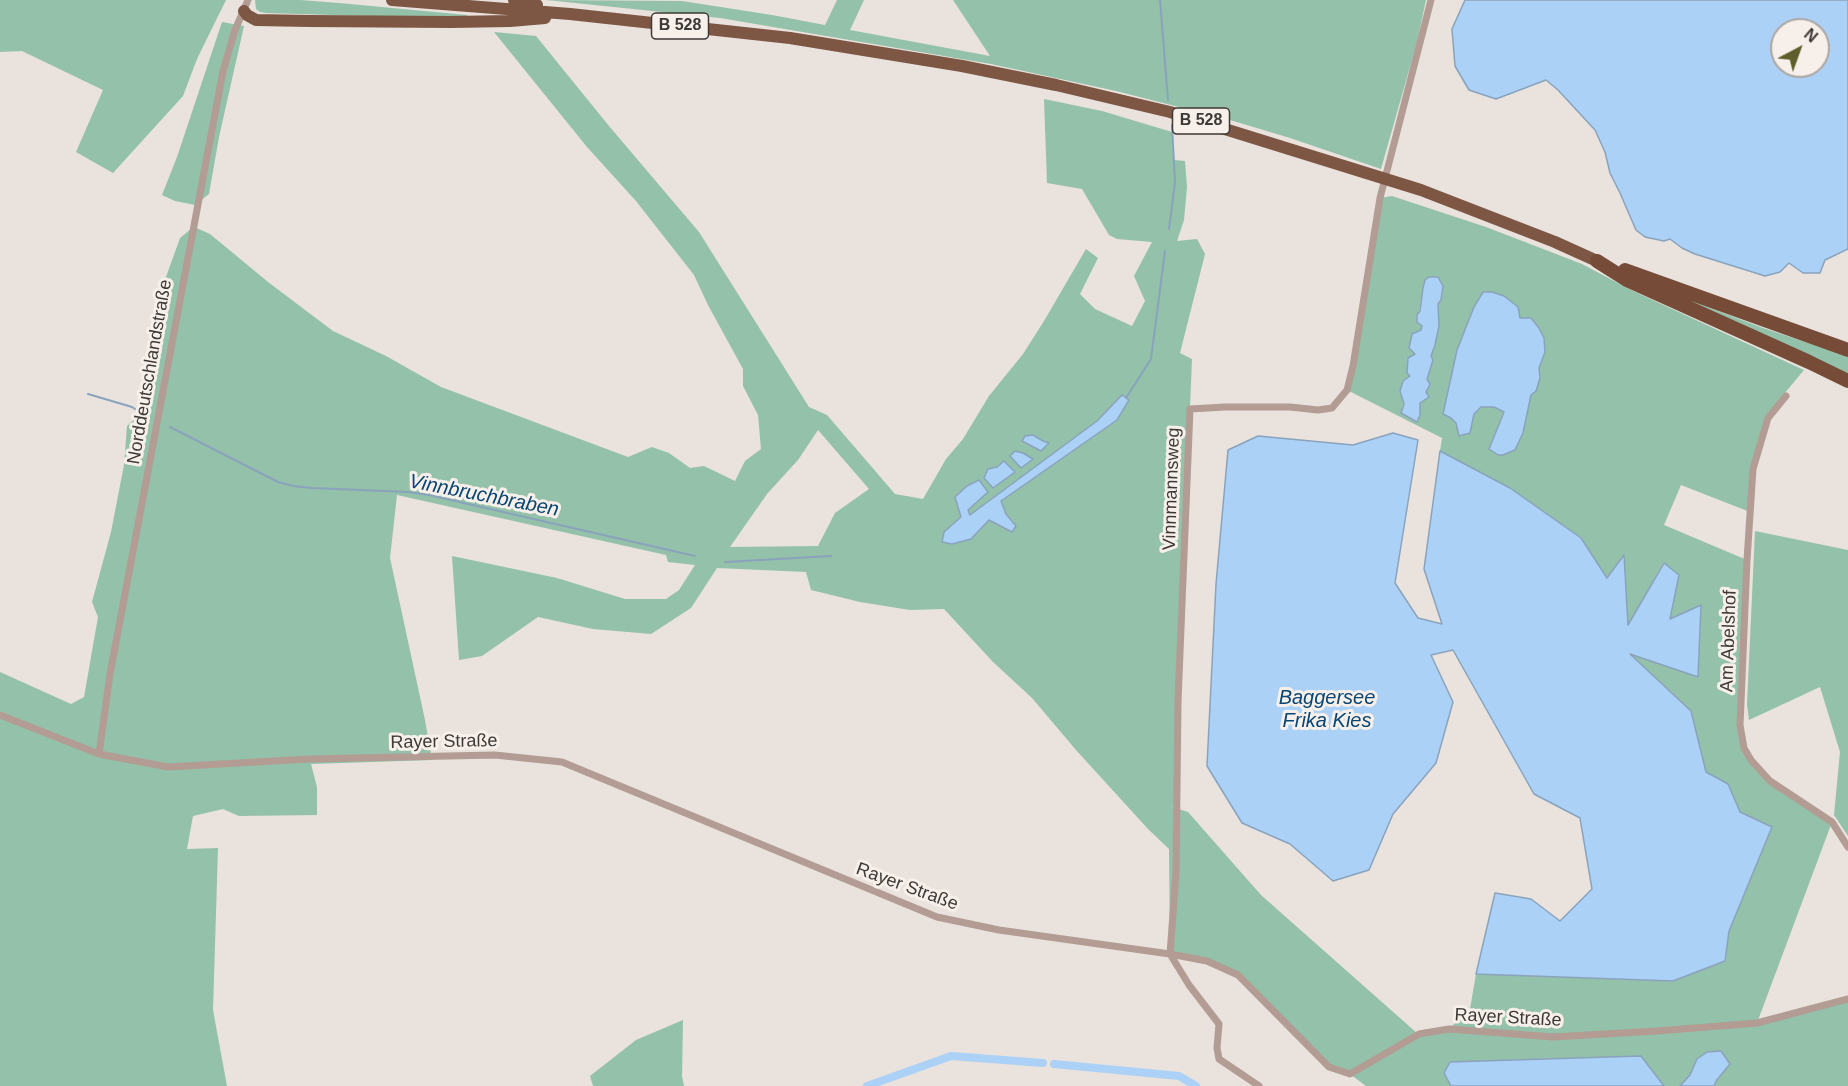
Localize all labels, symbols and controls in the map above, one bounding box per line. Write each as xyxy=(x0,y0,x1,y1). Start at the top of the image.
road number: B 528 xyxy=(652,13,708,39)
north arrow xyxy=(1770,18,1830,78)
text: N xyxy=(1801,25,1821,46)
road number: B 528 xyxy=(1172,108,1230,134)
street label: Norddeutschlandstraße xyxy=(123,278,177,466)
street label: Vinnmannsweg xyxy=(1159,427,1185,551)
water label: Vinnbruchbraben xyxy=(407,470,561,522)
street label: Am Abelshof xyxy=(1716,590,1742,692)
water label: Baggersee Frika Kies xyxy=(1279,686,1375,733)
street label: Rayer Straße xyxy=(390,730,498,754)
street label: Rayer Straße xyxy=(853,859,961,915)
street label: Rayer Straße xyxy=(1454,1004,1562,1032)

